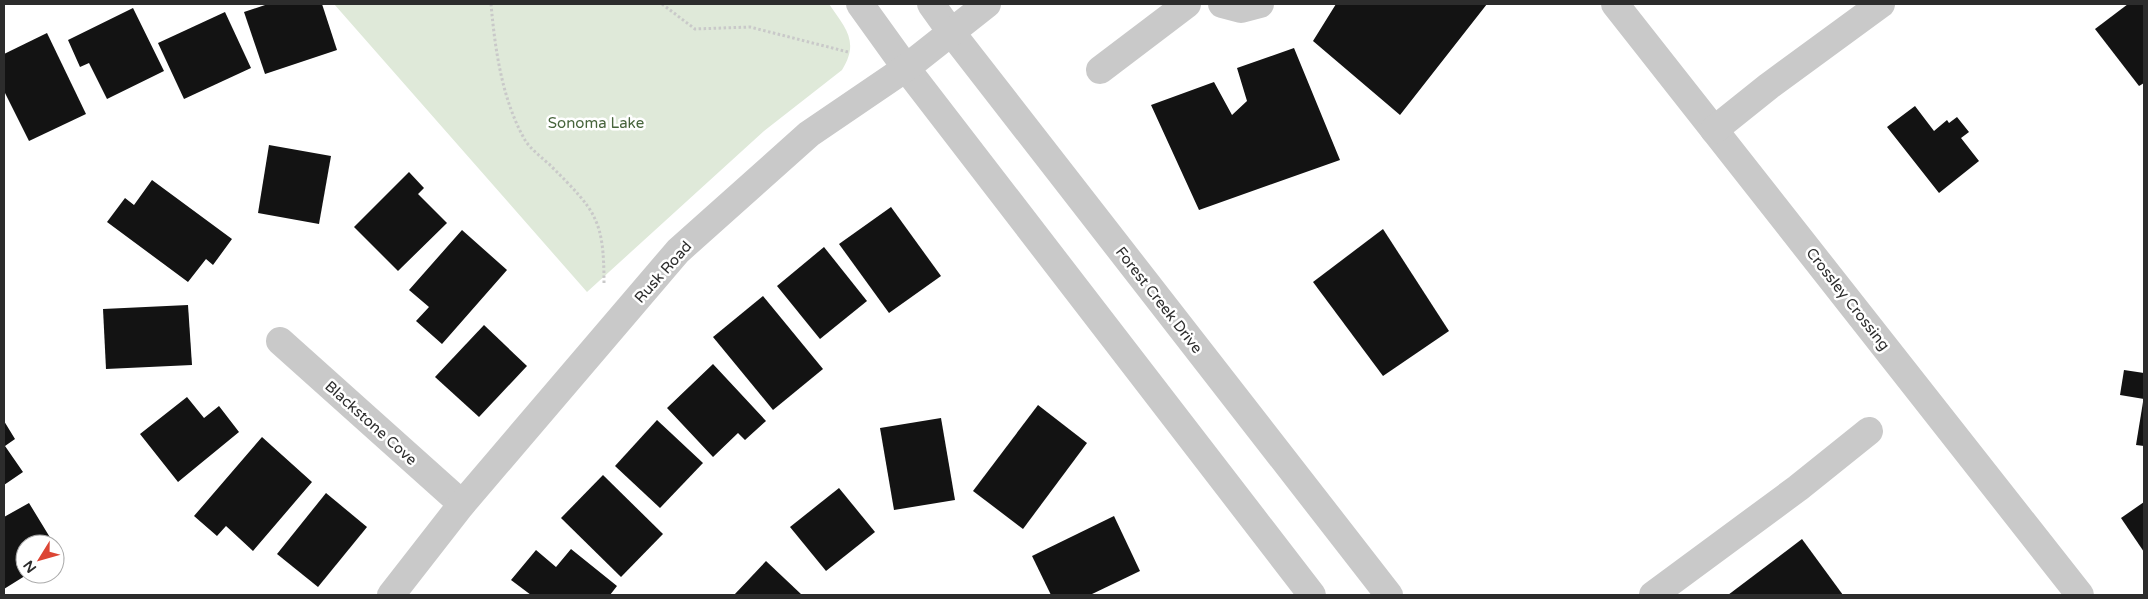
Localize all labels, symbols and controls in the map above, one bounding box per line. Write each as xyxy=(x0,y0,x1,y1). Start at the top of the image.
park label: Sonoma Lake xyxy=(548,114,644,132)
street label: Rusk Road xyxy=(631,237,695,307)
street label: Forest Creek Drive xyxy=(1112,243,1206,357)
street label: Crossley Crossing xyxy=(1802,244,1894,354)
street label: Blackstone Cove xyxy=(321,377,421,469)
north arrow xyxy=(15,534,65,584)
text: N xyxy=(20,557,40,576)

